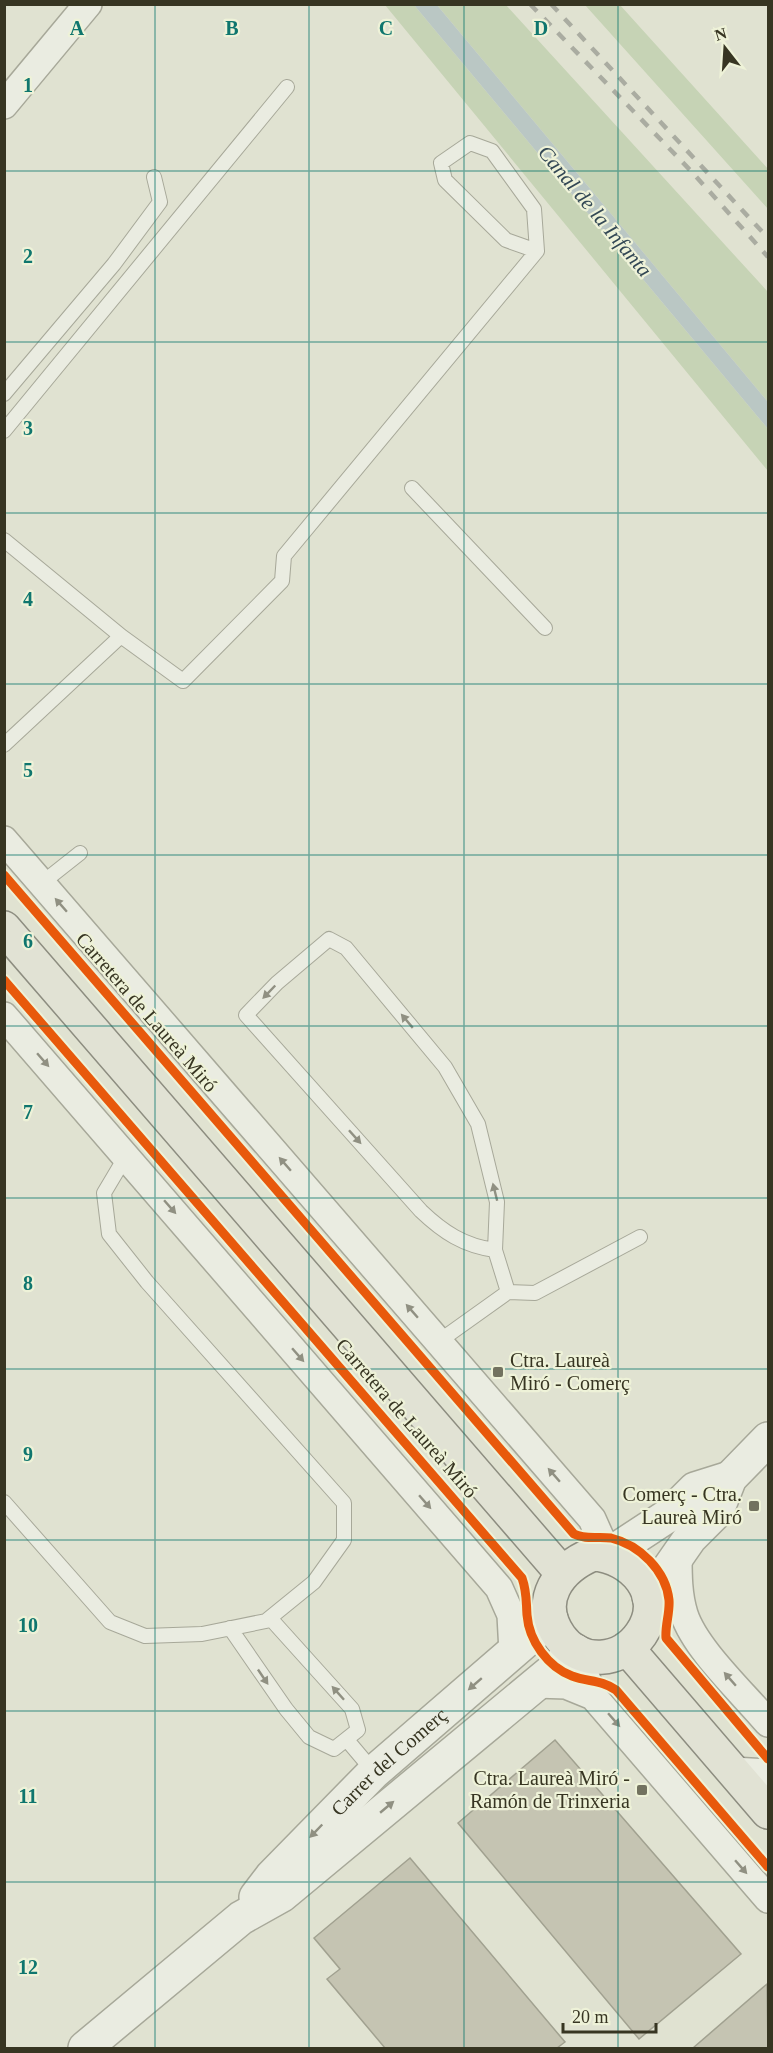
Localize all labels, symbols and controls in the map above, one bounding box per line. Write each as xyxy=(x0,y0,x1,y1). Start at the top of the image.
text: A xyxy=(70,17,85,39)
text: B xyxy=(225,17,239,39)
text: C xyxy=(379,17,393,39)
text: D xyxy=(534,17,548,39)
north arrow xyxy=(695,18,755,78)
text: N xyxy=(713,24,729,44)
text: 1 xyxy=(23,74,33,96)
water label: Canal de la Infanta xyxy=(533,141,657,281)
text: 2 xyxy=(23,245,33,267)
text: 3 xyxy=(23,417,33,439)
text: 4 xyxy=(23,588,33,610)
text: 5 xyxy=(23,759,33,781)
one-way arrow xyxy=(55,898,68,913)
street label: Carretera de Laureà Miró xyxy=(72,928,222,1096)
text: 6 xyxy=(23,930,33,952)
one-way arrow xyxy=(263,984,276,999)
one-way arrow xyxy=(401,1014,414,1029)
one-way arrow xyxy=(36,1052,49,1067)
text: 7 xyxy=(23,1101,33,1123)
one-way arrow xyxy=(348,1129,361,1144)
one-way arrow xyxy=(279,1157,292,1172)
one-way arrow xyxy=(489,1183,499,1201)
one-way arrow xyxy=(163,1199,176,1214)
text: 8 xyxy=(23,1272,33,1294)
one-way arrow xyxy=(406,1304,419,1319)
street label: Carretera de Laureà Miró xyxy=(332,1334,482,1502)
one-way arrow xyxy=(291,1347,304,1362)
place label: Ctra. Laureà Miró - Comerç xyxy=(510,1349,630,1395)
marker: Ctra. Laureà Miró - Comerç xyxy=(491,1365,505,1379)
text: 9 xyxy=(23,1443,33,1465)
one-way arrow xyxy=(548,1468,561,1483)
place label: Comerç - Ctra. Laureà Miró xyxy=(623,1483,742,1528)
one-way arrow xyxy=(418,1494,431,1509)
marker: Comerç - Ctra. Laureà Miró xyxy=(747,1499,761,1513)
text: 10 xyxy=(18,1614,38,1636)
one-way arrow xyxy=(258,1668,269,1685)
one-way arrow xyxy=(724,1672,737,1687)
one-way arrow xyxy=(467,1678,483,1691)
one-way arrow xyxy=(332,1686,345,1701)
street label: Carrer del Comerç xyxy=(327,1703,452,1820)
one-way arrow xyxy=(607,1712,620,1727)
place label: Ctra. Laureà Miró - Ramón de Trinxeria xyxy=(470,1767,630,1812)
marker: Ctra. Laureà Miró - Ramón de Trinxeria xyxy=(635,1783,649,1797)
text: 11 xyxy=(19,1785,37,1807)
one-way arrow xyxy=(379,1801,395,1814)
one-way arrow xyxy=(310,1823,324,1837)
one-way arrow xyxy=(734,1859,747,1874)
text: 12 xyxy=(18,1956,38,1978)
scale bar xyxy=(563,1996,656,2034)
text: 20 m xyxy=(572,2007,609,2027)

